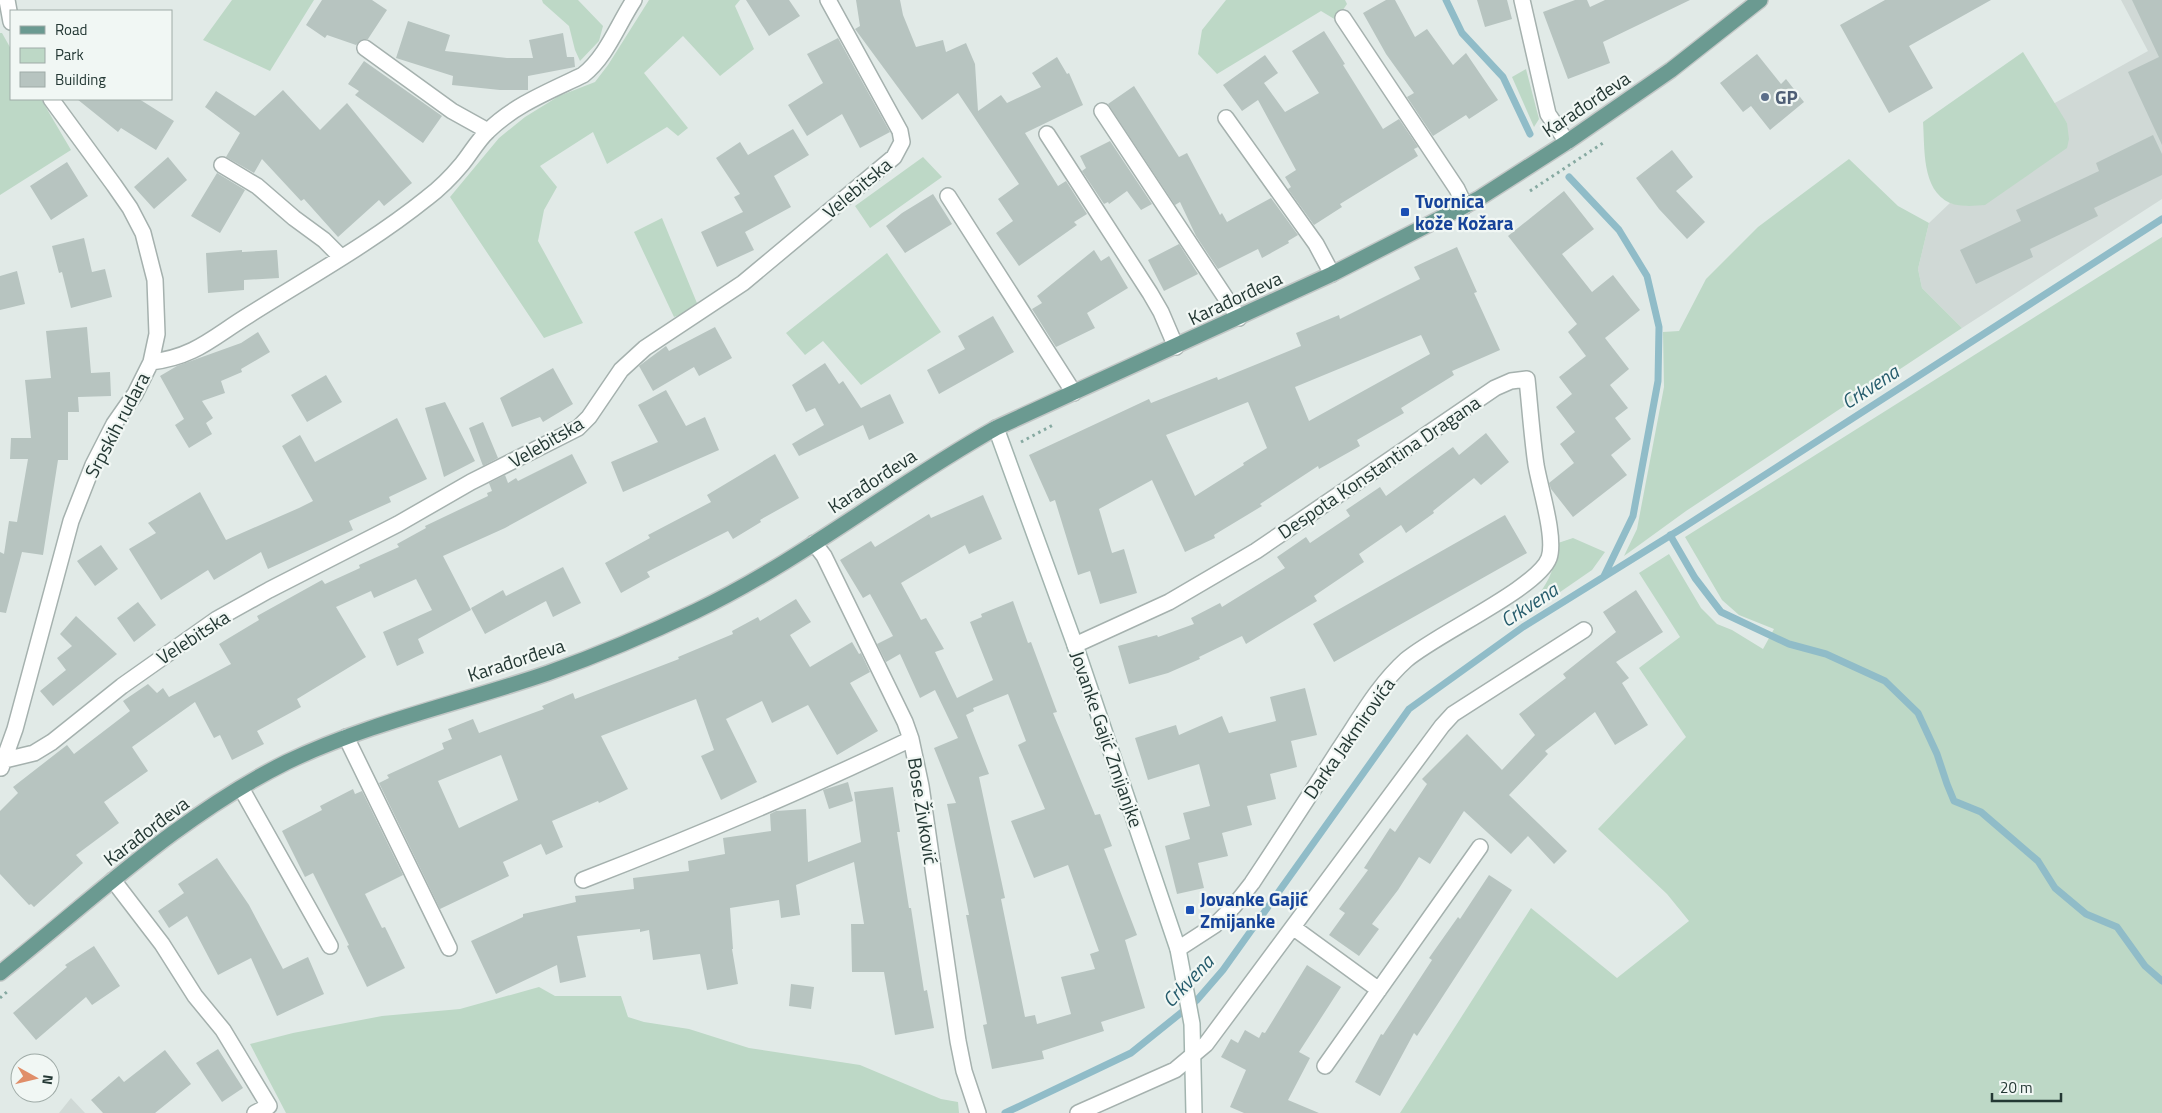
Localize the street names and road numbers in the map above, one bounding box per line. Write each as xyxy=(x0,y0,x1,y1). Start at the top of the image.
street label: Karađorđeva xyxy=(1536,63,1636,144)
street label: Velebitska xyxy=(816,150,898,225)
street label: Karađorđeva xyxy=(1183,263,1287,332)
street label: Srpskih rudara xyxy=(77,366,157,483)
street label: Despota Konstantina Dragana xyxy=(1272,387,1486,545)
street label: Velebitska xyxy=(503,408,589,475)
street label: Karađorđeva xyxy=(822,441,922,520)
street label: Velebitska xyxy=(150,602,236,671)
street label: Karađorđeva xyxy=(463,630,569,689)
street label: Jovanke Gajić Zmijanjke xyxy=(1064,647,1151,831)
street label: Darka Jakmirovića xyxy=(1296,671,1402,804)
street label: Bose Živković xyxy=(901,755,946,867)
street label: Karađorđeva xyxy=(97,788,195,873)

